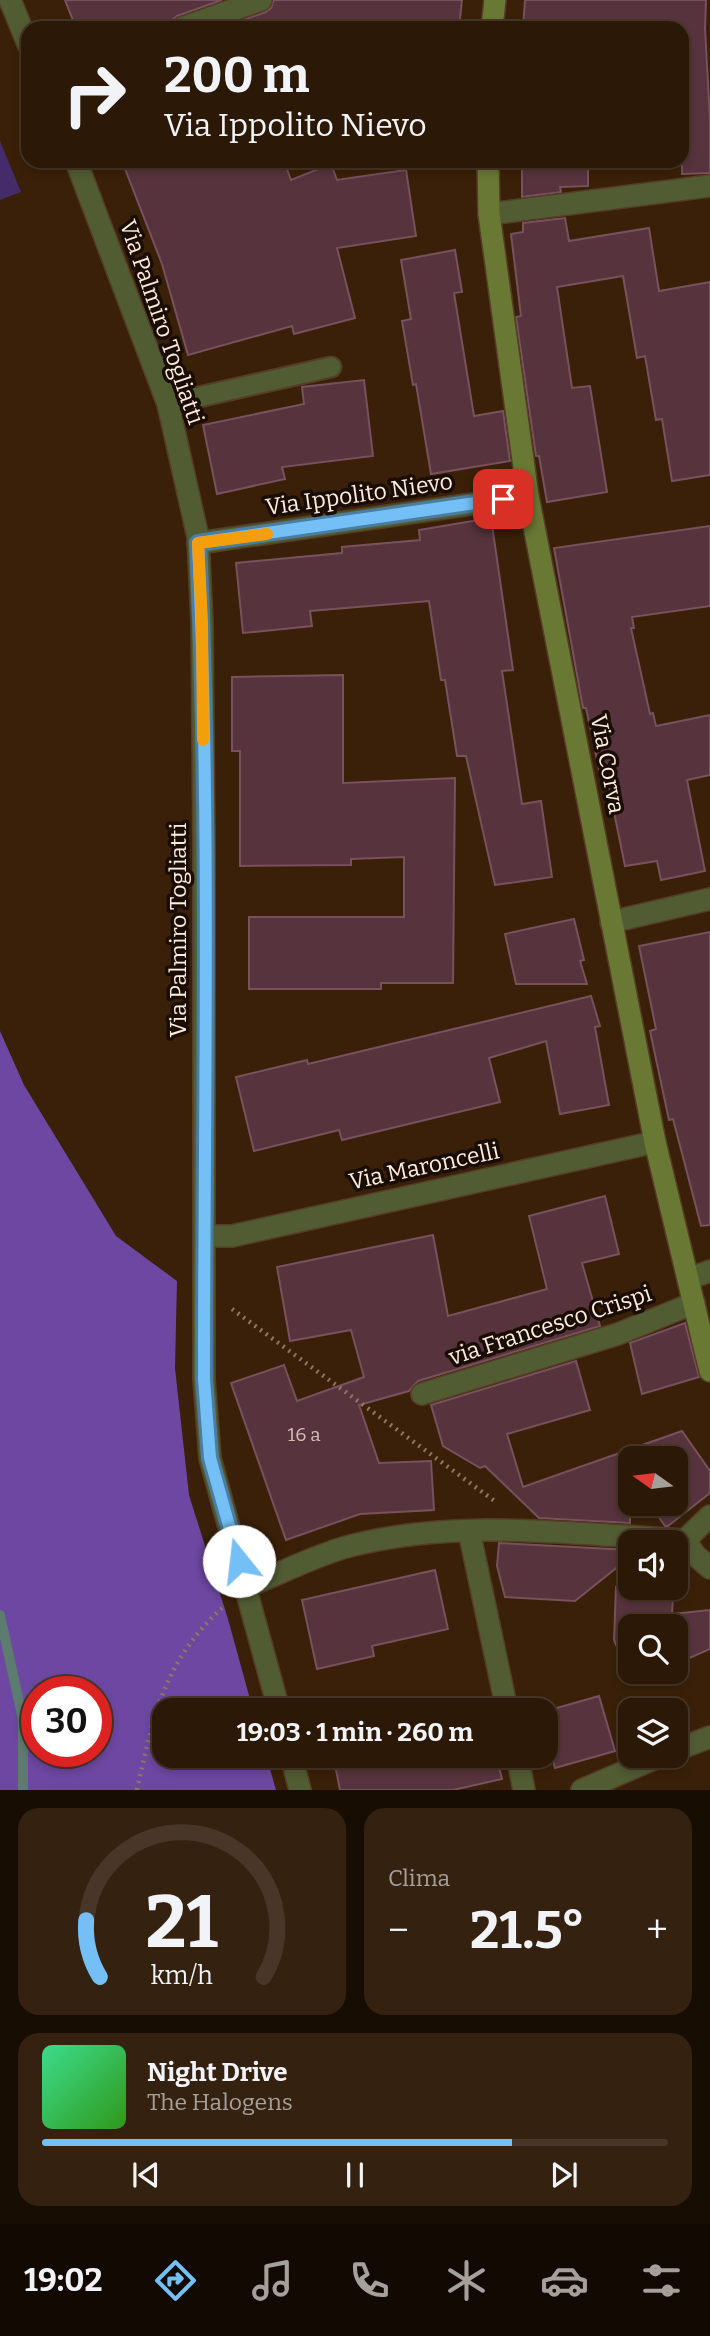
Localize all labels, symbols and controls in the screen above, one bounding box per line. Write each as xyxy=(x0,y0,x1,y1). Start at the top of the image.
text: 200 m xyxy=(164,46,309,105)
icon: right xyxy=(49,49,140,140)
text: Via Ippolito Nievo xyxy=(164,106,427,144)
street label: Via Palmiro Togliatti xyxy=(114,216,210,428)
street label: Via Ippolito Nievo xyxy=(264,467,454,521)
pin xyxy=(473,469,533,529)
icon: arrive xyxy=(484,480,522,518)
street label: Via Corva xyxy=(585,712,631,816)
street label: Via Palmiro Togliatti xyxy=(164,823,192,1037)
street label: Via Maroncelli xyxy=(346,1136,502,1196)
street label: via Francesco Crispi xyxy=(444,1279,655,1371)
house number: 16 a xyxy=(287,1423,321,1446)
north arrow xyxy=(618,1446,688,1516)
map controls xyxy=(618,1446,688,1768)
position arrow xyxy=(202,1524,276,1598)
button: sound xyxy=(618,1530,688,1600)
button: search xyxy=(618,1614,688,1684)
speed limit sign: 30 xyxy=(21,1676,112,1767)
button: layers xyxy=(618,1698,688,1768)
text: 19:03 · 1 min · 260 m xyxy=(237,1717,473,1748)
text: Clima xyxy=(388,1864,450,1892)
text: 21 xyxy=(146,1880,219,1967)
text: 21.5° xyxy=(470,1899,585,1962)
text: − xyxy=(388,1907,409,1953)
text: + xyxy=(646,1907,668,1953)
text: km/h xyxy=(151,1961,213,1991)
text: Night Drive xyxy=(147,2057,288,2088)
text: The Halogens xyxy=(147,2088,293,2116)
icon: previous xyxy=(127,2156,165,2194)
icon: pause xyxy=(336,2156,374,2194)
icon: next xyxy=(545,2156,583,2194)
icon: directions xyxy=(151,2256,200,2305)
icon: music xyxy=(248,2256,297,2305)
icon: phone xyxy=(345,2256,394,2305)
icon: climate xyxy=(442,2256,491,2305)
icon: car xyxy=(540,2256,589,2305)
icon: filters xyxy=(637,2256,686,2305)
text: 19:02 xyxy=(24,2261,103,2299)

